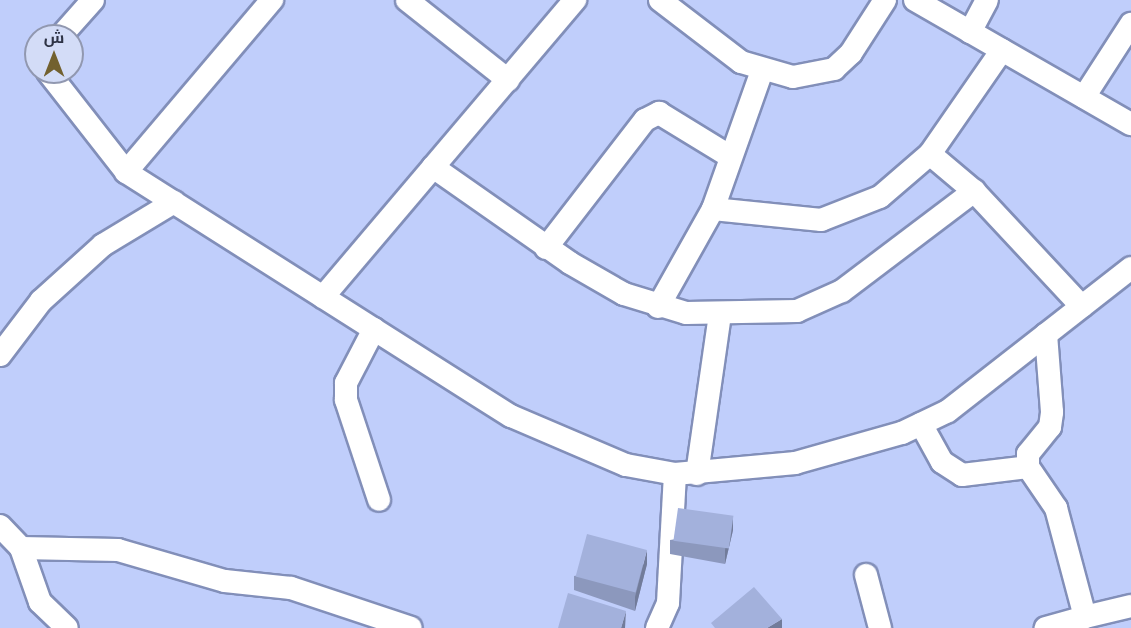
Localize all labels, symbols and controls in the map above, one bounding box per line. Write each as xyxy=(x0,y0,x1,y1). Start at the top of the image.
north arrow xyxy=(24,24,84,84)
text: ش xyxy=(44,28,64,47)

